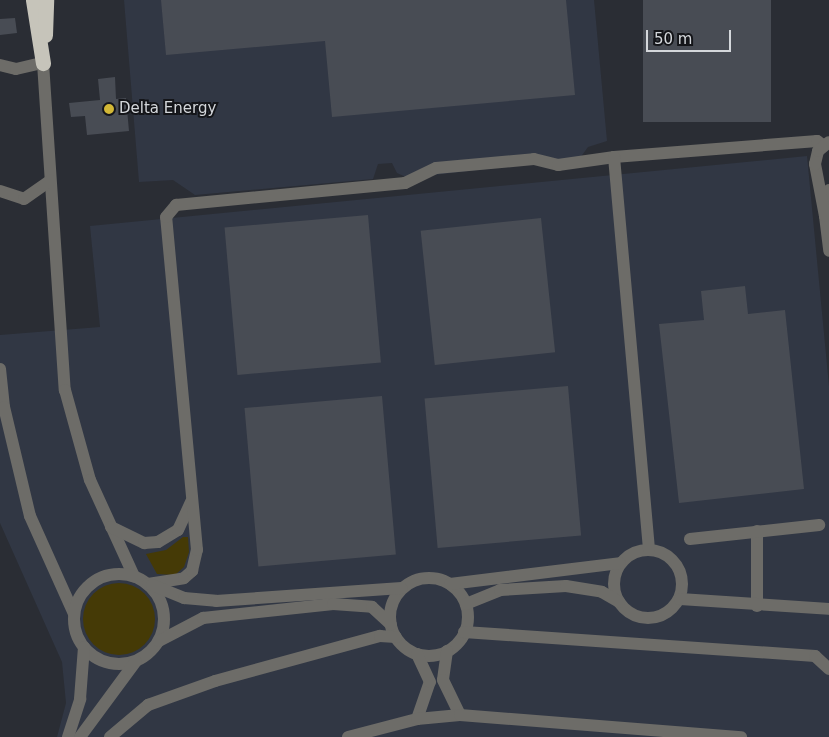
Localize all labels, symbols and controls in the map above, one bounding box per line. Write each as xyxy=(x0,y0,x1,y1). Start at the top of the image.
scale bar xyxy=(649,20,734,52)
text: 50 m xyxy=(654,30,692,48)
place label: Delta Energy xyxy=(119,100,216,118)
marker: Delta Energy xyxy=(103,103,115,115)

